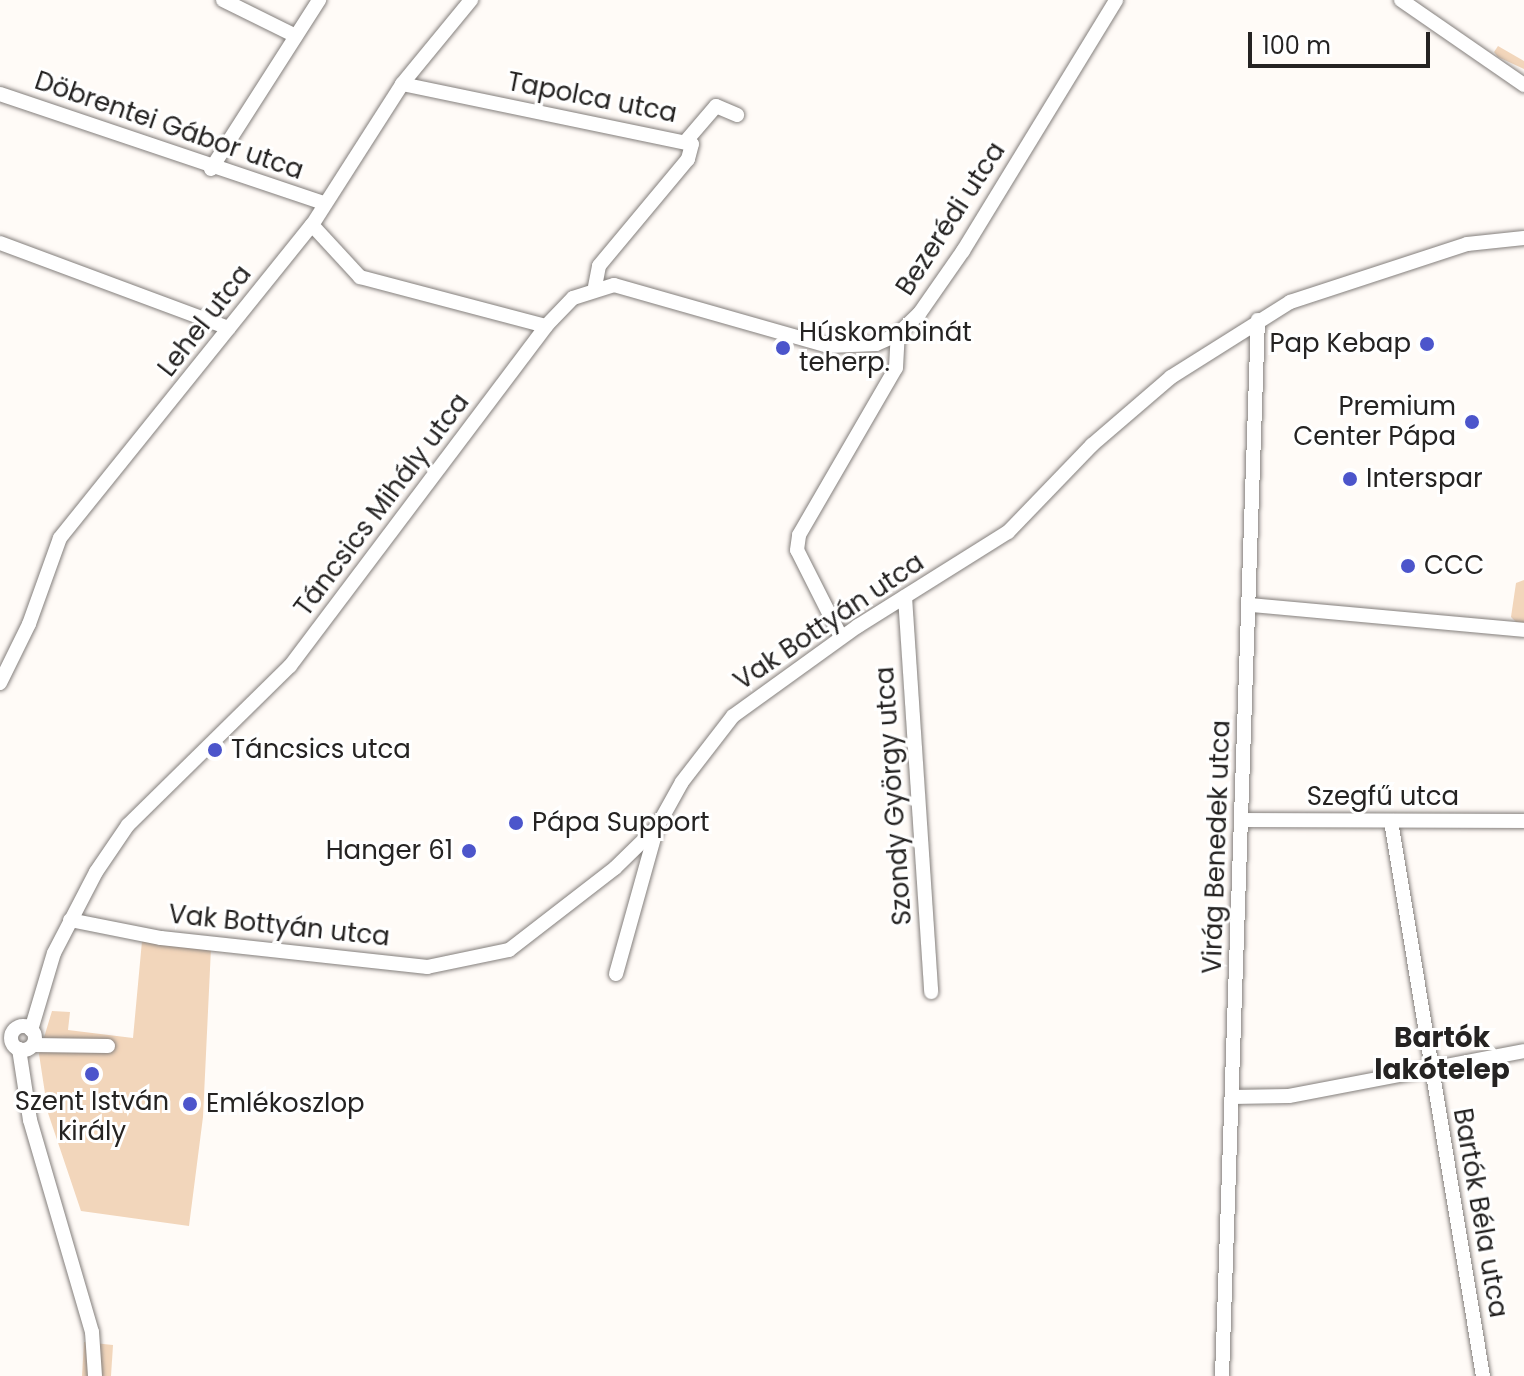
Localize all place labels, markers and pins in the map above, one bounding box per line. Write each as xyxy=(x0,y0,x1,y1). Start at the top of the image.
place label: Húskombinát teherp. xyxy=(799,317,972,378)
place label: Pap Kebap xyxy=(1269,328,1411,360)
marker: Pap Kebap xyxy=(1418,335,1436,353)
marker: Húskombinát teherp. xyxy=(774,339,792,357)
place label: Premium Center Pápa xyxy=(1293,391,1456,452)
marker: Premium Center Pápa xyxy=(1463,413,1481,431)
place label: Interspar xyxy=(1366,463,1483,495)
marker: Interspar xyxy=(1341,470,1359,488)
place label: CCC xyxy=(1424,550,1484,582)
marker: CCC xyxy=(1399,557,1417,575)
place label: Táncsics utca xyxy=(231,734,411,766)
marker: Táncsics utca xyxy=(206,741,224,759)
place label: Pápa Support xyxy=(532,807,710,839)
marker: Pápa Support xyxy=(507,814,525,832)
place label: Hanger 61 xyxy=(326,835,453,867)
marker: Hanger 61 xyxy=(460,842,478,860)
marker: Szent István király xyxy=(83,1065,101,1083)
place label: Szent István király xyxy=(15,1086,169,1148)
place label: Emlékoszlop xyxy=(206,1088,365,1120)
marker: Emlékoszlop xyxy=(181,1095,199,1113)

